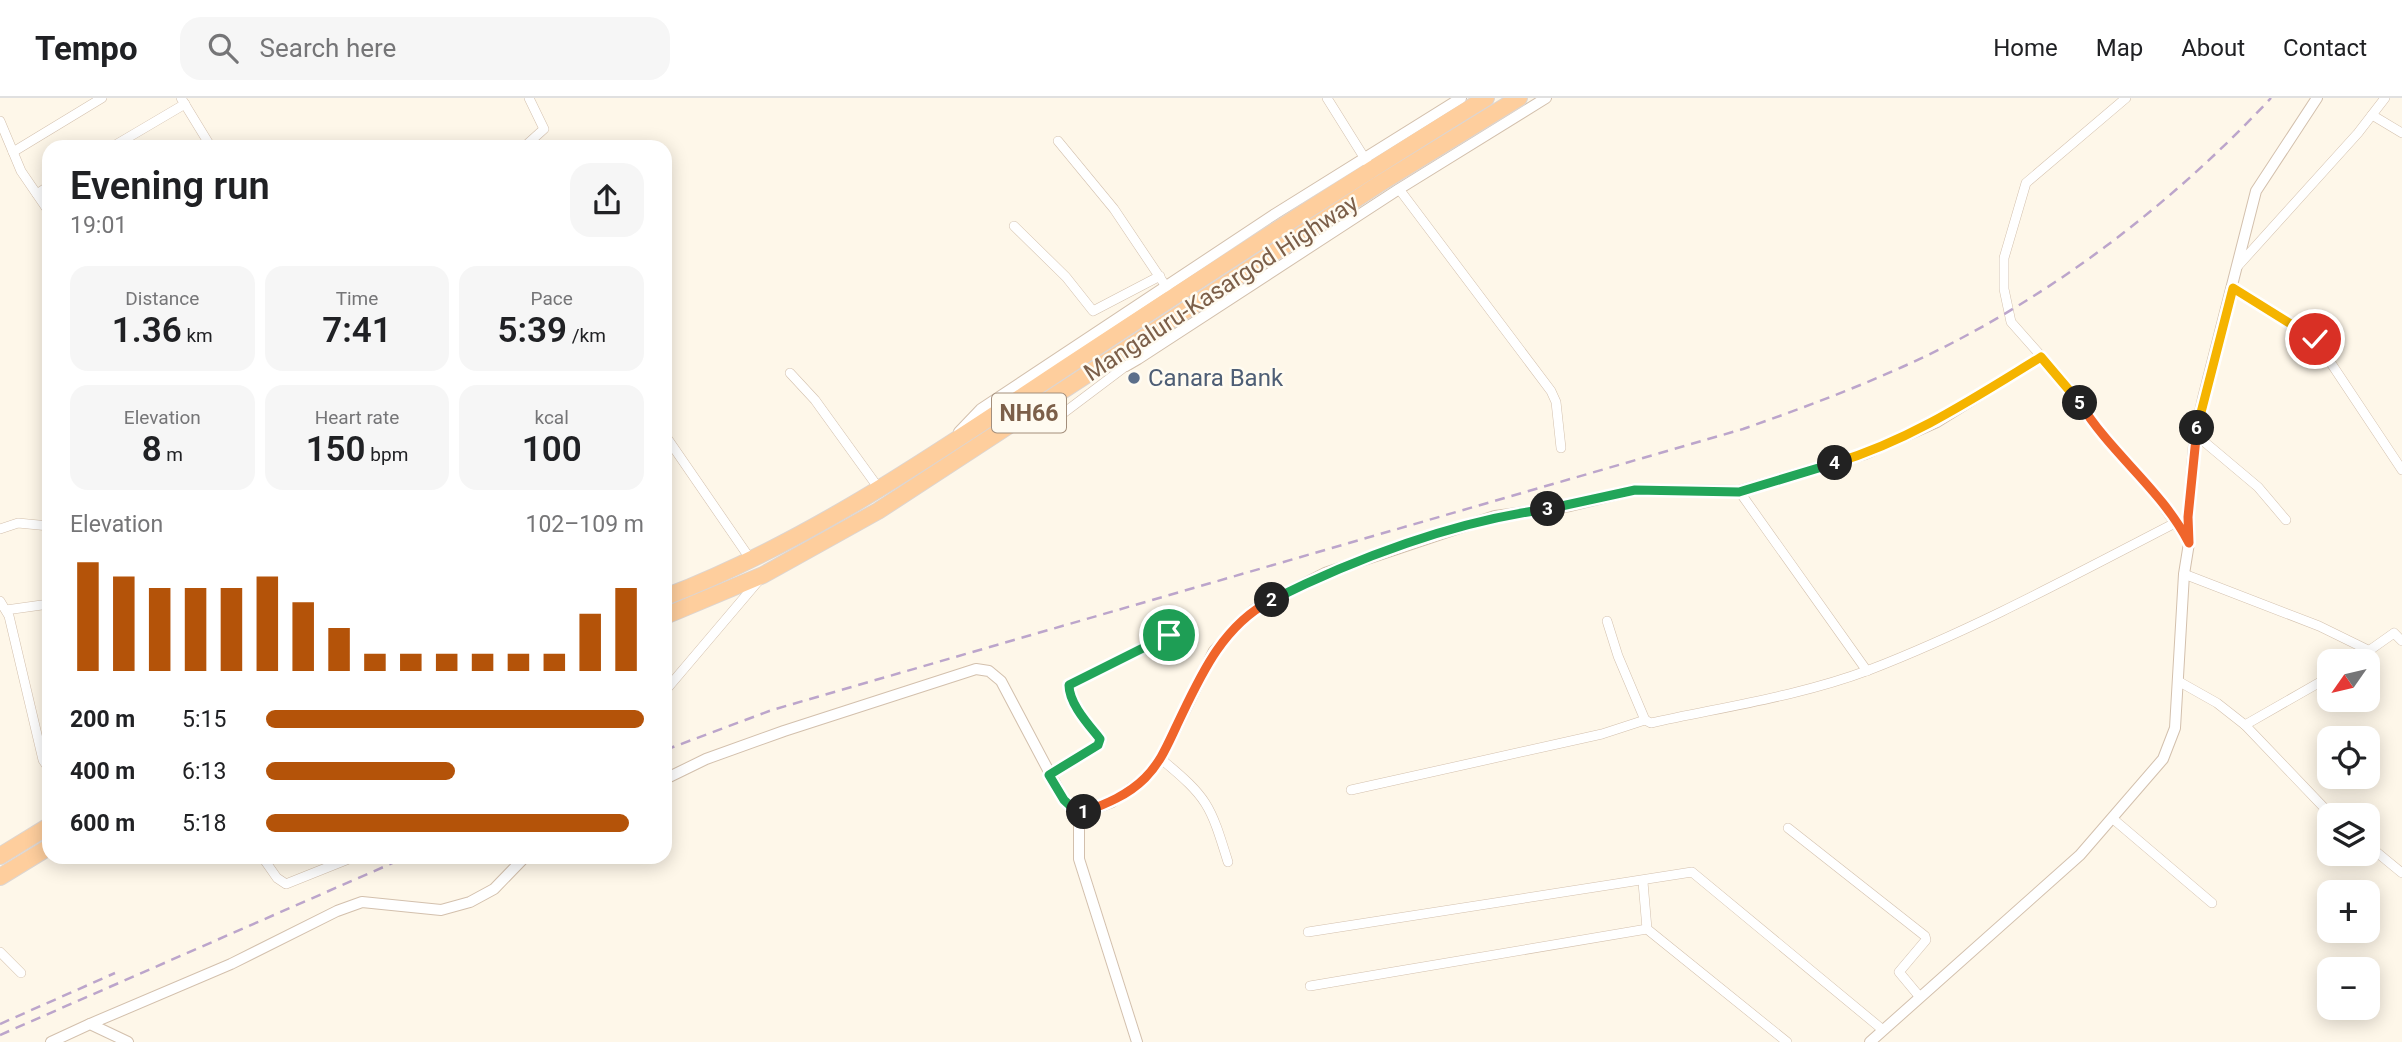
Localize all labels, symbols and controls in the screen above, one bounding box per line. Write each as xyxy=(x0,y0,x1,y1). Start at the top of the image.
search box xyxy=(180,17,670,80)
text: Tempo xyxy=(35,29,138,68)
icon: search xyxy=(204,29,242,67)
text: Search here xyxy=(260,33,396,63)
text: Home xyxy=(1993,34,2058,62)
text: Map xyxy=(2096,34,2143,62)
text: About xyxy=(2181,34,2245,62)
text: Contact xyxy=(2283,34,2367,62)
button: share xyxy=(570,163,644,237)
text: Evening run xyxy=(70,164,270,208)
street label: Mangaluru-Kasargod Highway xyxy=(1079,189,1364,387)
text: 19:01 xyxy=(70,212,127,239)
text: Distance xyxy=(125,287,199,310)
text: Time xyxy=(336,287,378,310)
text: Pace xyxy=(531,287,573,310)
pin xyxy=(2285,309,2345,369)
text: 1.36 xyxy=(112,310,182,351)
text: 7:41 xyxy=(322,310,392,351)
text: 5:39 xyxy=(497,310,567,351)
icon: check xyxy=(2296,320,2334,358)
text: km xyxy=(182,324,213,347)
text: /km xyxy=(567,324,606,347)
place label: Canara Bank xyxy=(1148,364,1284,392)
marker: Canara Bank xyxy=(1126,370,1142,386)
pin: 5 xyxy=(2062,386,2098,420)
text: 5 xyxy=(2074,391,2085,414)
road number: NH66 xyxy=(992,394,1066,432)
text: Elevation xyxy=(124,406,201,429)
text: Heart rate xyxy=(315,406,399,429)
text: kcal xyxy=(534,406,569,429)
pin: 6 xyxy=(2180,410,2214,446)
text: 6 xyxy=(2191,416,2202,439)
text: 8 xyxy=(142,429,162,470)
text: 150 xyxy=(306,429,366,470)
text: 100 xyxy=(522,429,582,470)
text: m xyxy=(162,443,183,466)
text: bpm xyxy=(366,443,408,466)
pin: 4 xyxy=(1818,446,1853,480)
text: 4 xyxy=(1829,451,1840,474)
pin: 3 xyxy=(1530,492,1566,526)
text: 3 xyxy=(1542,497,1553,520)
text: Elevation xyxy=(70,511,163,538)
text: 102–109 m xyxy=(525,511,644,538)
pin: 2 xyxy=(1254,582,1290,618)
text: 2 xyxy=(1266,588,1277,611)
pin xyxy=(1139,605,1199,665)
icon: arrive xyxy=(1150,616,1188,654)
north arrow xyxy=(2317,649,2380,712)
map controls xyxy=(2317,649,2380,1020)
text: 200 m xyxy=(70,706,135,733)
text: 5:15 xyxy=(182,706,226,733)
button: locate xyxy=(2317,726,2380,789)
text: 400 m xyxy=(70,758,135,785)
text: 6:13 xyxy=(182,758,226,785)
pin: 1 xyxy=(1066,794,1102,830)
text: 1 xyxy=(1078,800,1089,823)
button: layers xyxy=(2317,803,2380,866)
text: 600 m xyxy=(70,810,135,837)
text: 5:18 xyxy=(182,810,226,837)
button: + xyxy=(2317,880,2380,943)
button: − xyxy=(2317,957,2380,1020)

